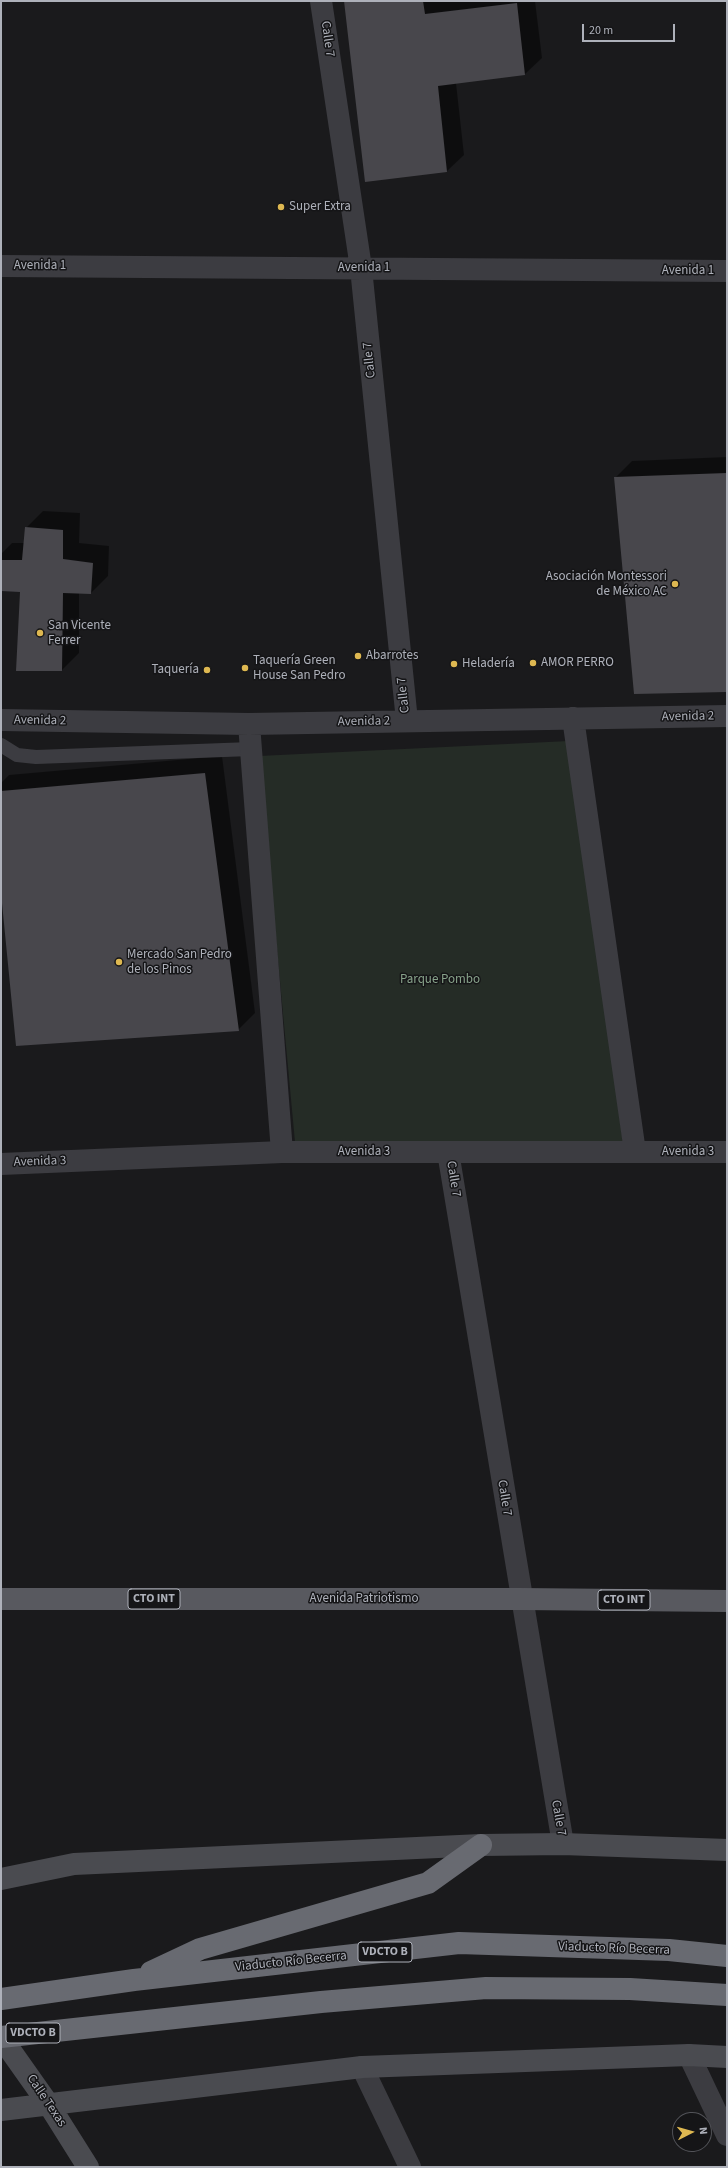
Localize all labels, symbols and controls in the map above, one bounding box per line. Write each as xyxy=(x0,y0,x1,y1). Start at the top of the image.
scale bar xyxy=(584,16,677,42)
street label: Calle 7 xyxy=(317,20,337,58)
text: 20 m xyxy=(589,22,613,39)
place label: Super Extra xyxy=(289,199,351,215)
marker: Super Extra xyxy=(276,202,286,212)
street label: Avenida 1 xyxy=(14,258,66,274)
street label: Avenida 1 xyxy=(338,260,390,276)
street label: Avenida 1 xyxy=(662,263,714,279)
street label: Calle 7 xyxy=(360,341,380,379)
place label: Asociación Montessori de México AC xyxy=(546,569,667,600)
marker: Asociación Montessori de México AC xyxy=(670,579,680,589)
place label: San Vicente Ferrer xyxy=(48,618,111,649)
marker: San Vicente Ferrer xyxy=(35,628,45,638)
place label: Abarrotes xyxy=(366,648,418,664)
marker: Abarrotes xyxy=(353,651,363,661)
place label: Taquería Green House San Pedro xyxy=(253,653,345,684)
place label: AMOR PERRO xyxy=(541,655,614,671)
place label: Heladería xyxy=(462,656,515,672)
marker: AMOR PERRO xyxy=(528,658,538,668)
marker: Heladería xyxy=(449,659,459,669)
place label: Taquería xyxy=(151,662,199,678)
marker: Taquería Green House San Pedro xyxy=(240,663,250,673)
marker: Taquería xyxy=(202,665,212,675)
street label: Calle 7 xyxy=(394,676,414,714)
street label: Avenida 2 xyxy=(662,709,714,725)
street label: Avenida 2 xyxy=(14,713,66,729)
street label: Avenida 2 xyxy=(338,714,390,730)
place label: Mercado San Pedro de los Pinos xyxy=(127,947,232,978)
marker: Mercado San Pedro de los Pinos xyxy=(114,957,124,967)
park label: Parque Pombo xyxy=(400,972,480,988)
street label: Avenida 3 xyxy=(338,1144,390,1160)
street label: Avenida 3 xyxy=(662,1144,714,1160)
street label: Avenida 3 xyxy=(13,1153,67,1171)
street label: Calle 7 xyxy=(442,1160,464,1198)
street label: Calle 7 xyxy=(493,1479,515,1517)
road number: CTO INT xyxy=(128,1589,180,1609)
road number: CTO INT xyxy=(598,1590,650,1610)
street label: Avenida Patriotismo xyxy=(309,1591,419,1607)
street label: Calle 7 xyxy=(547,1799,569,1837)
street label: Viaducto Río Becerra xyxy=(558,1939,670,1959)
road number: VDCTO B xyxy=(358,1942,412,1962)
street label: Viaducto Río Becerra xyxy=(234,1948,348,1976)
road number: VDCTO B xyxy=(6,2023,60,2043)
street label: Calle Texas xyxy=(23,2072,69,2130)
north arrow xyxy=(672,2112,712,2152)
text: N xyxy=(696,2126,711,2135)

